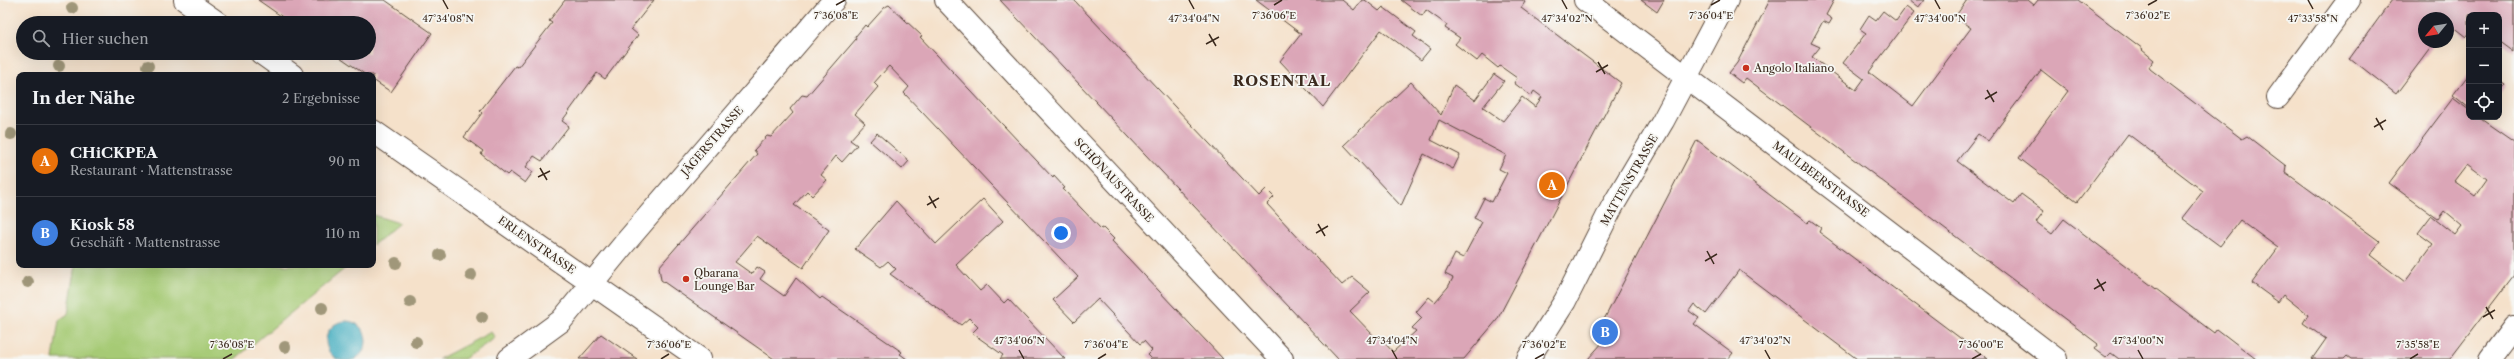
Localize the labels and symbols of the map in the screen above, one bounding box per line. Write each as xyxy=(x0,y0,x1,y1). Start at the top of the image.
text: 7°36'08"E xyxy=(814,9,858,22)
text: 7°36'06"E xyxy=(1252,9,1296,22)
text: 7°36'04"E xyxy=(1689,9,1733,22)
text: 7°36'02"E xyxy=(2126,9,2170,22)
text: 47°34'08"N xyxy=(422,12,474,25)
text: 47°34'04"N xyxy=(1168,12,1220,25)
text: 47°34'02"N xyxy=(1541,12,1593,25)
text: 47°34'00"N xyxy=(1914,12,1966,25)
text: 47°33'58"N xyxy=(2288,12,2338,25)
north arrow xyxy=(2418,12,2454,48)
place label: Angolo Italiano xyxy=(1753,61,1834,75)
marker: Angolo Italiano xyxy=(1741,63,1751,73)
district label: ROSENTAL xyxy=(1233,71,1331,90)
street label: JÄGERSTRASSE xyxy=(677,103,746,180)
street label: MATTENSTRASSE xyxy=(1597,131,1661,228)
street label: SCHÖNAUSTRASSE xyxy=(1071,134,1158,225)
street label: MAULBEERSTRASSE xyxy=(1770,138,1872,220)
pin: A xyxy=(1539,170,1565,200)
street label: ERLENSTRASSE xyxy=(496,213,579,277)
your location xyxy=(1051,223,1071,243)
place label: Qbarana Lounge Bar xyxy=(694,266,755,293)
marker: Qbarana Lounge Bar xyxy=(681,274,691,284)
pin: B xyxy=(1592,317,1618,347)
text: 47°34'06"N xyxy=(993,334,1045,347)
text: 47°34'04"N xyxy=(1366,334,1418,347)
text: 47°34'02"N xyxy=(1739,334,1791,347)
text: 47°34'00"N xyxy=(2112,334,2164,347)
text: 7°36'08"E xyxy=(210,338,254,351)
text: 7°36'06"E xyxy=(647,338,691,351)
text: 7°36'04"E xyxy=(1084,338,1128,351)
text: 7°36'02"E xyxy=(1522,338,1566,351)
text: 7°36'00"E xyxy=(1959,338,2004,351)
text: 7°35'58"E xyxy=(2396,338,2440,351)

